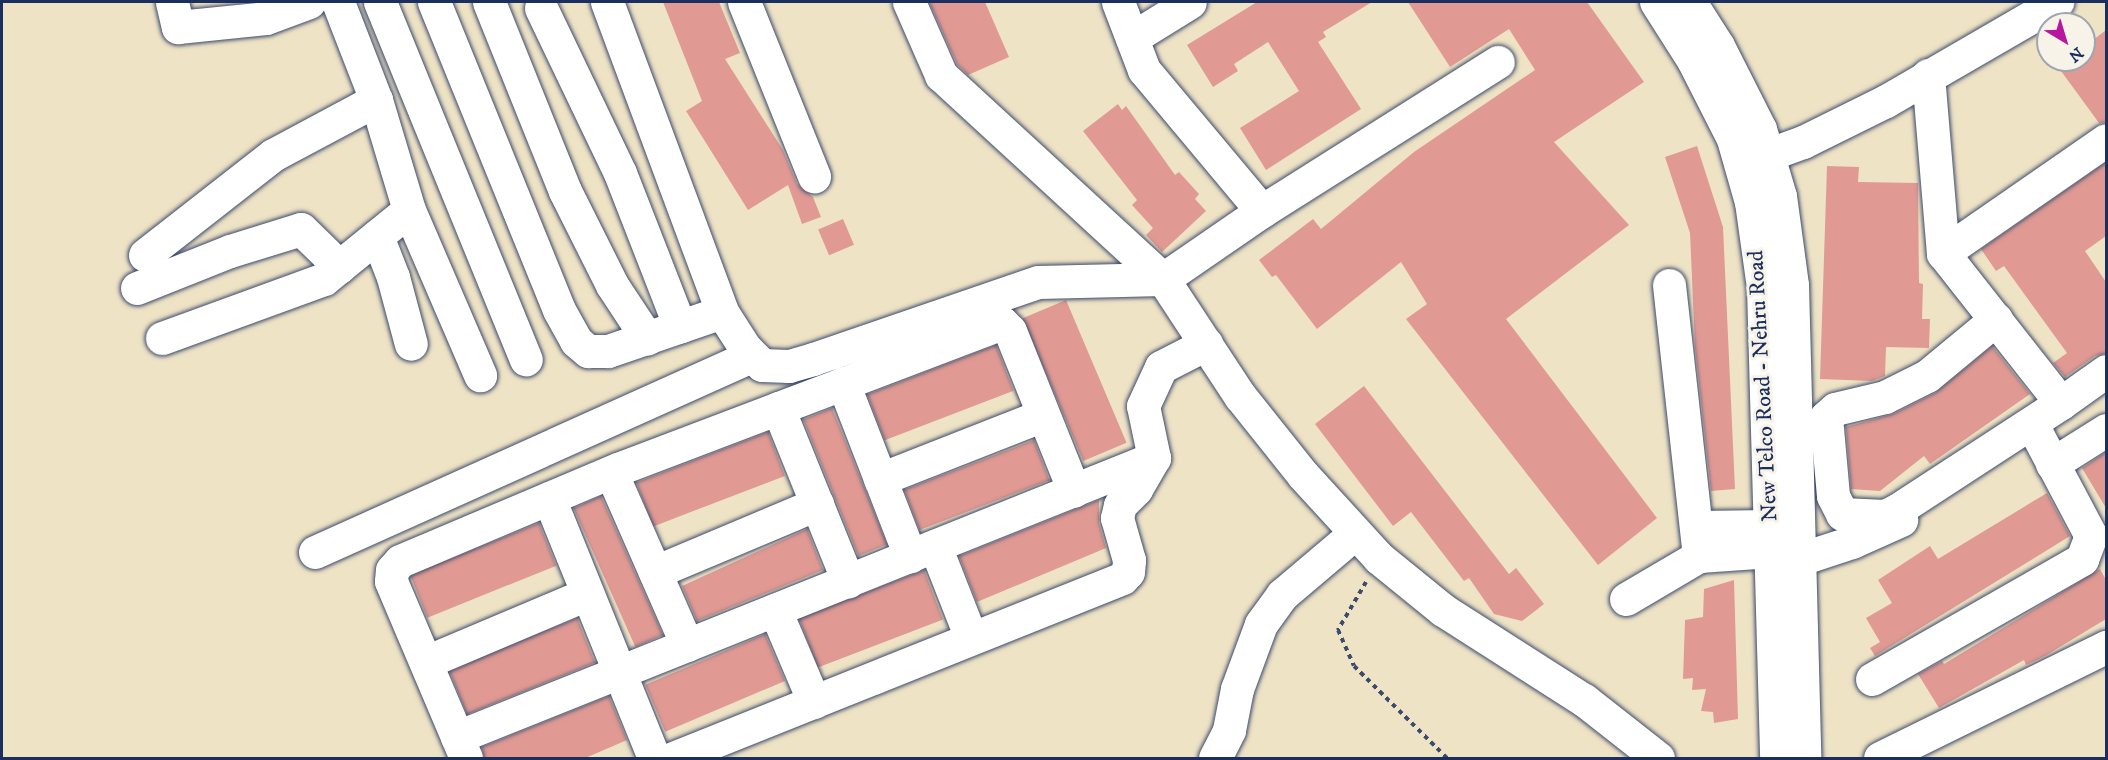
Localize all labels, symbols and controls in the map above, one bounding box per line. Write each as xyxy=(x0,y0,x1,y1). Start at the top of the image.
north arrow xyxy=(2036,12,2096,72)
text: N xyxy=(2065,43,2087,67)
street label: New Telco Road - Nehru Road xyxy=(1743,250,1783,522)

